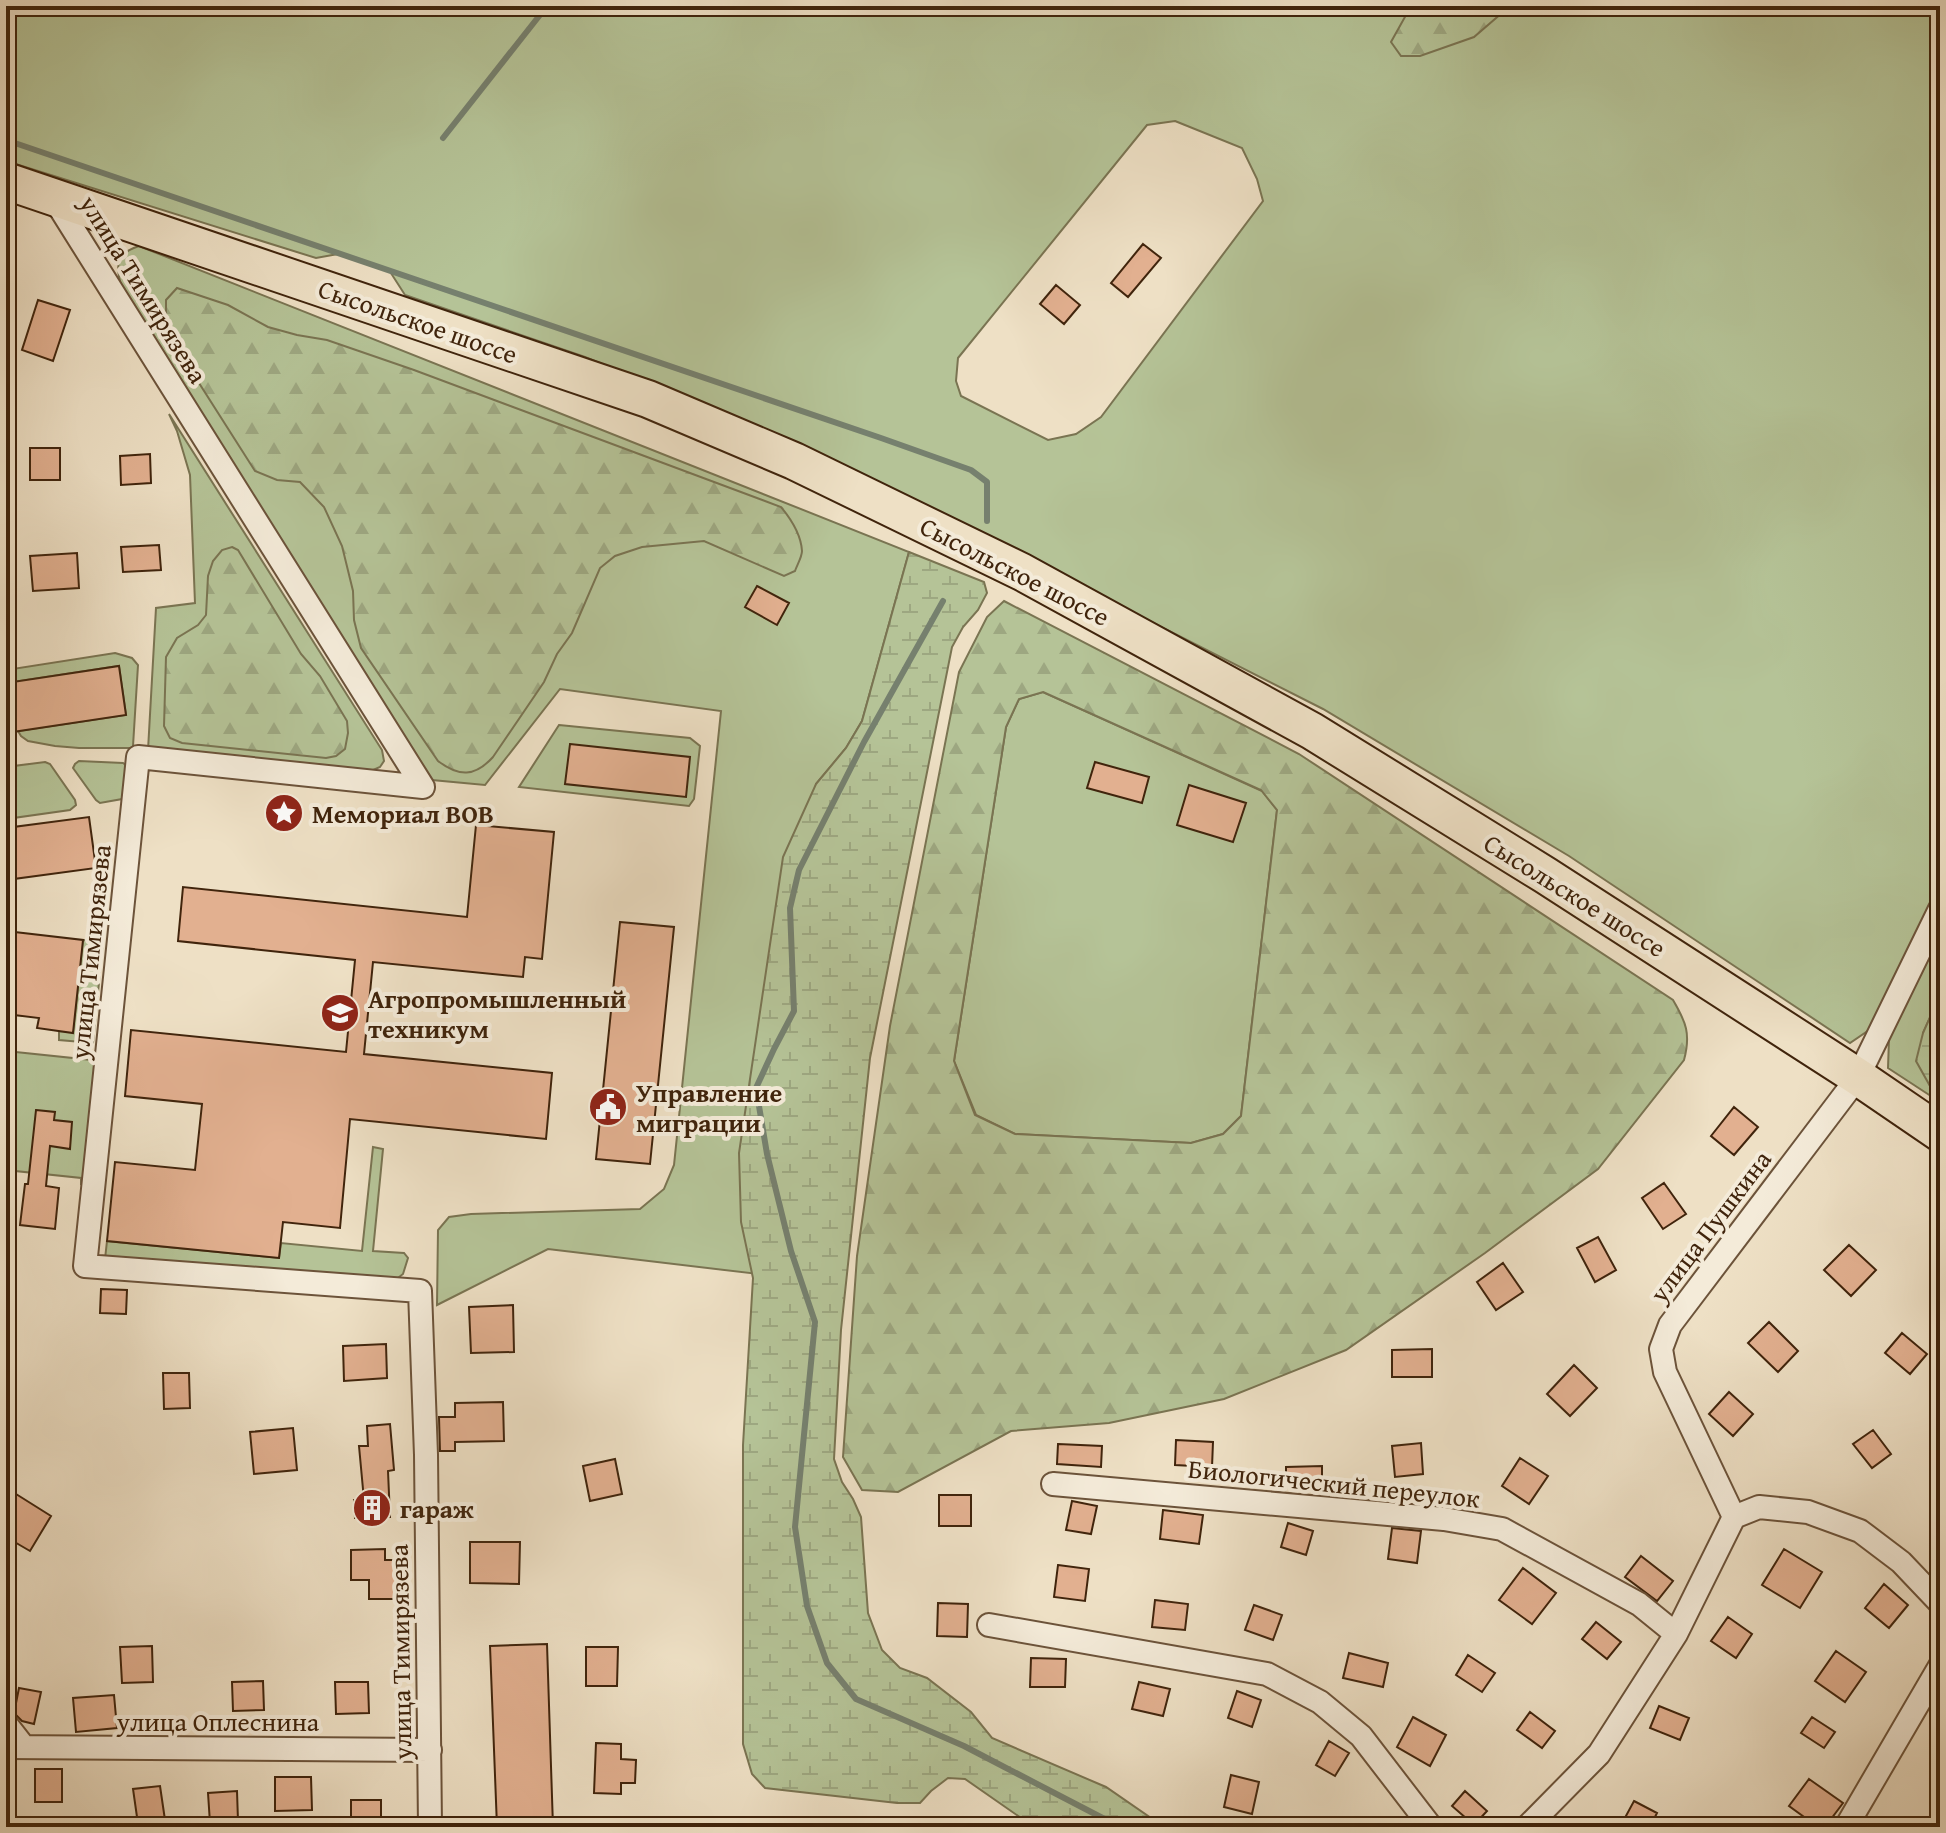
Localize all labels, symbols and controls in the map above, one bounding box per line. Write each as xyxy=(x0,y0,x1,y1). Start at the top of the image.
street label: улица Тимирязева xyxy=(70,186,218,391)
street label: Сысольское шоссе xyxy=(313,269,523,373)
street label: Сысольское шоссе xyxy=(913,506,1117,636)
place icon: Мемориал ВОВ xyxy=(263,792,305,834)
place label: Мемориал ВОВ xyxy=(312,794,494,833)
street label: Сысольское шоссе xyxy=(1476,823,1674,967)
street label: улица Тимирязева xyxy=(59,842,121,1062)
place label: Агропромышленный техникум xyxy=(368,979,626,1048)
school or university icon: Агропромышленный техникум xyxy=(319,992,361,1034)
place label: Управление миграции xyxy=(636,1073,783,1142)
public building icon: Управление миграции xyxy=(587,1086,629,1128)
street label: улица Пушкина xyxy=(1639,1141,1781,1311)
street label: Биологический переулок xyxy=(1186,1448,1482,1518)
building icon: гараж xyxy=(351,1487,393,1529)
place label: гараж xyxy=(400,1489,474,1528)
street label: улица Тимирязева xyxy=(379,1543,421,1761)
street label: улица Оплеснина xyxy=(116,1702,320,1741)

